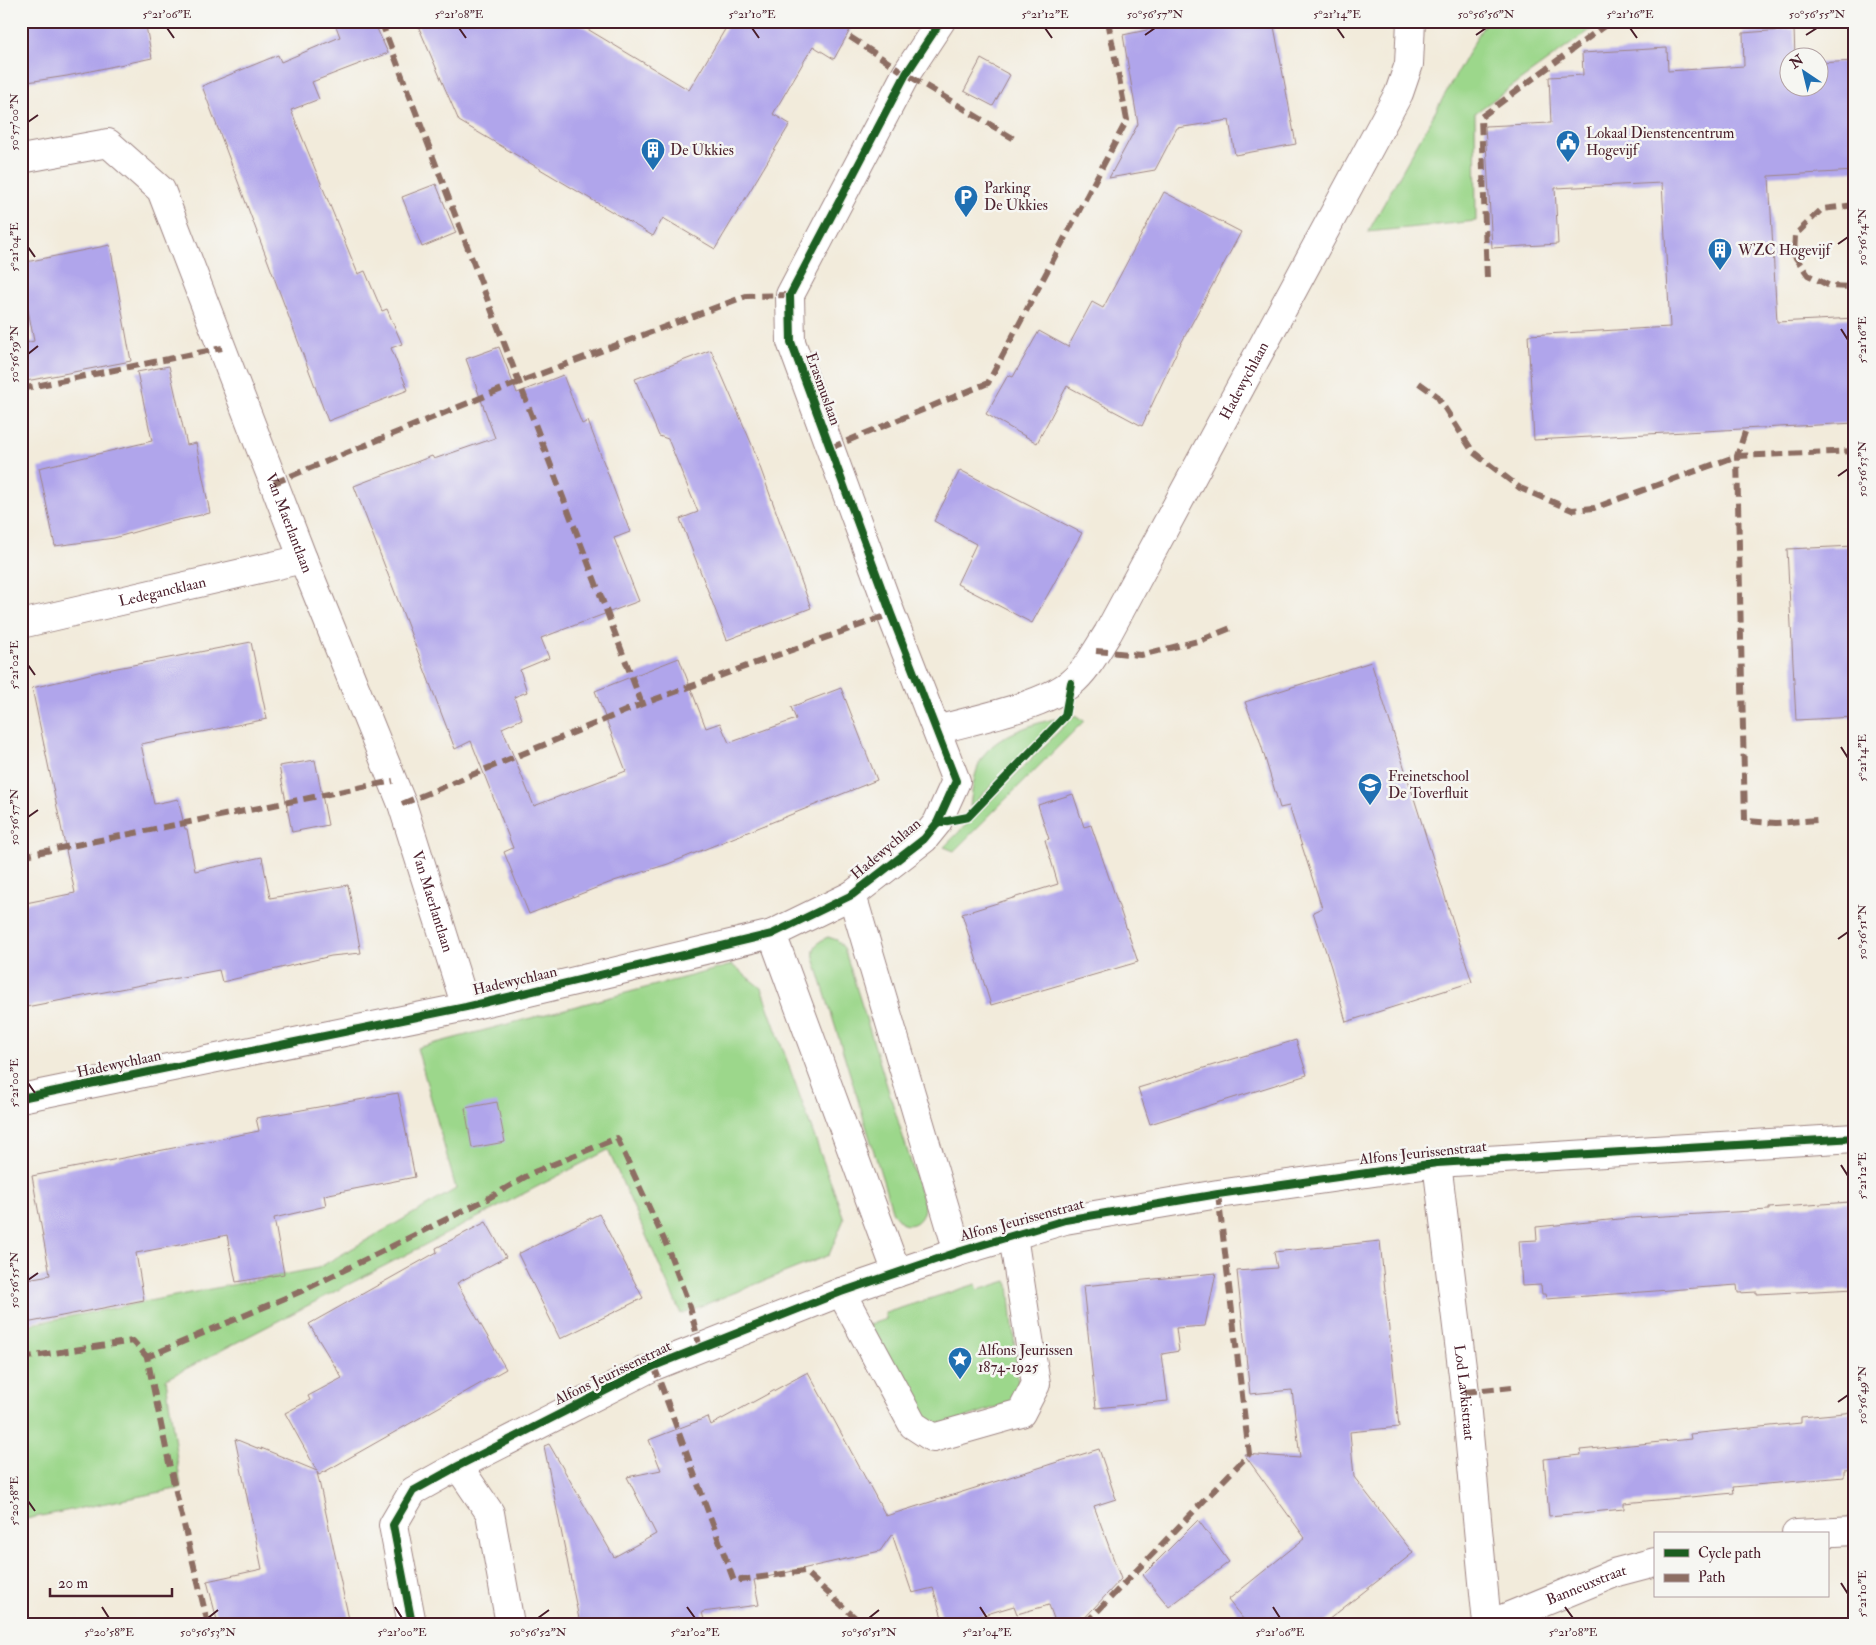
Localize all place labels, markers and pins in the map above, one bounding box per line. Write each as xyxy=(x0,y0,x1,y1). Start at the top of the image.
place label: Lokaal Dienstencentrum Hogevijf xyxy=(1586,124,1735,160)
public building icon: Lokaal Dienstencentrum Hogevijf xyxy=(1555,129,1581,163)
building icon: De Ukkies xyxy=(640,137,666,171)
place label: De Ukkies xyxy=(670,141,734,160)
place label: Parking De Ukkies xyxy=(984,179,1048,215)
parking icon: Parking De Ukkies xyxy=(953,184,979,218)
building icon: WZC Hogevijf xyxy=(1707,237,1733,271)
place label: WZC Hogevijf xyxy=(1737,241,1833,260)
place label: Freinetschool De Toverfluit xyxy=(1388,767,1469,803)
school or university icon: Freinetschool De Toverfluit xyxy=(1357,772,1383,806)
place label: Alfons Jeurissen 1874-1925 xyxy=(977,1341,1073,1377)
place icon: Alfons Jeurissen 1874-1925 xyxy=(947,1346,973,1380)

